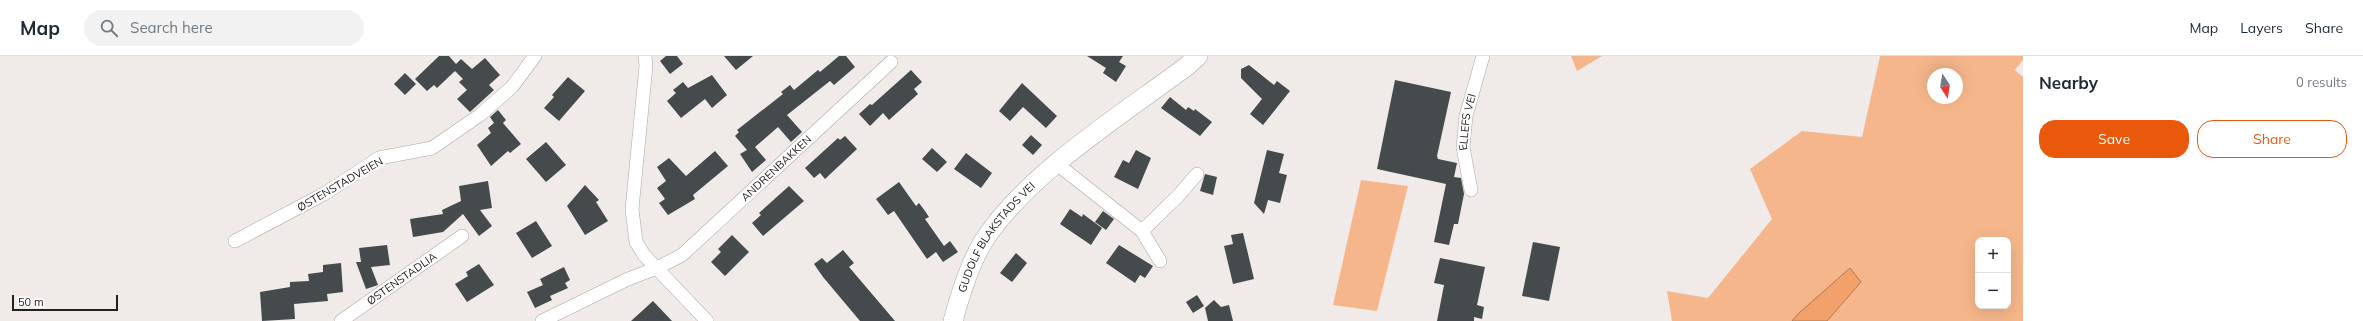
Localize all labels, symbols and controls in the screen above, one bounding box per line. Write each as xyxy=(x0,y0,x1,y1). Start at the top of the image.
search box xyxy=(84,10,364,46)
text: Map xyxy=(20,16,60,40)
icon: search xyxy=(98,17,120,39)
text: Search here xyxy=(130,18,213,37)
text: Map xyxy=(2189,19,2218,37)
text: Layers xyxy=(2240,19,2283,37)
text: Share xyxy=(2305,19,2343,37)
north arrow xyxy=(1927,68,1963,104)
text: Nearby xyxy=(2039,72,2098,93)
text: 0 results xyxy=(2296,74,2347,90)
street label: ELLEFS VEI xyxy=(1456,92,1479,152)
button: Save xyxy=(2039,120,2189,158)
button: Share xyxy=(2197,120,2347,158)
street label: ANDRENBAKKEN xyxy=(738,132,814,204)
street label: ØSTENSTADVEIEN xyxy=(295,154,385,214)
street label: GUDOLF BLAKSTADS VEI xyxy=(955,179,1038,294)
map controls xyxy=(1975,237,2011,309)
button: + xyxy=(1975,237,2011,273)
street label: ØSTENSTADLIA xyxy=(364,249,439,308)
button: − xyxy=(1975,273,2011,309)
scale bar xyxy=(12,293,118,312)
text: 50 m xyxy=(18,295,44,309)

